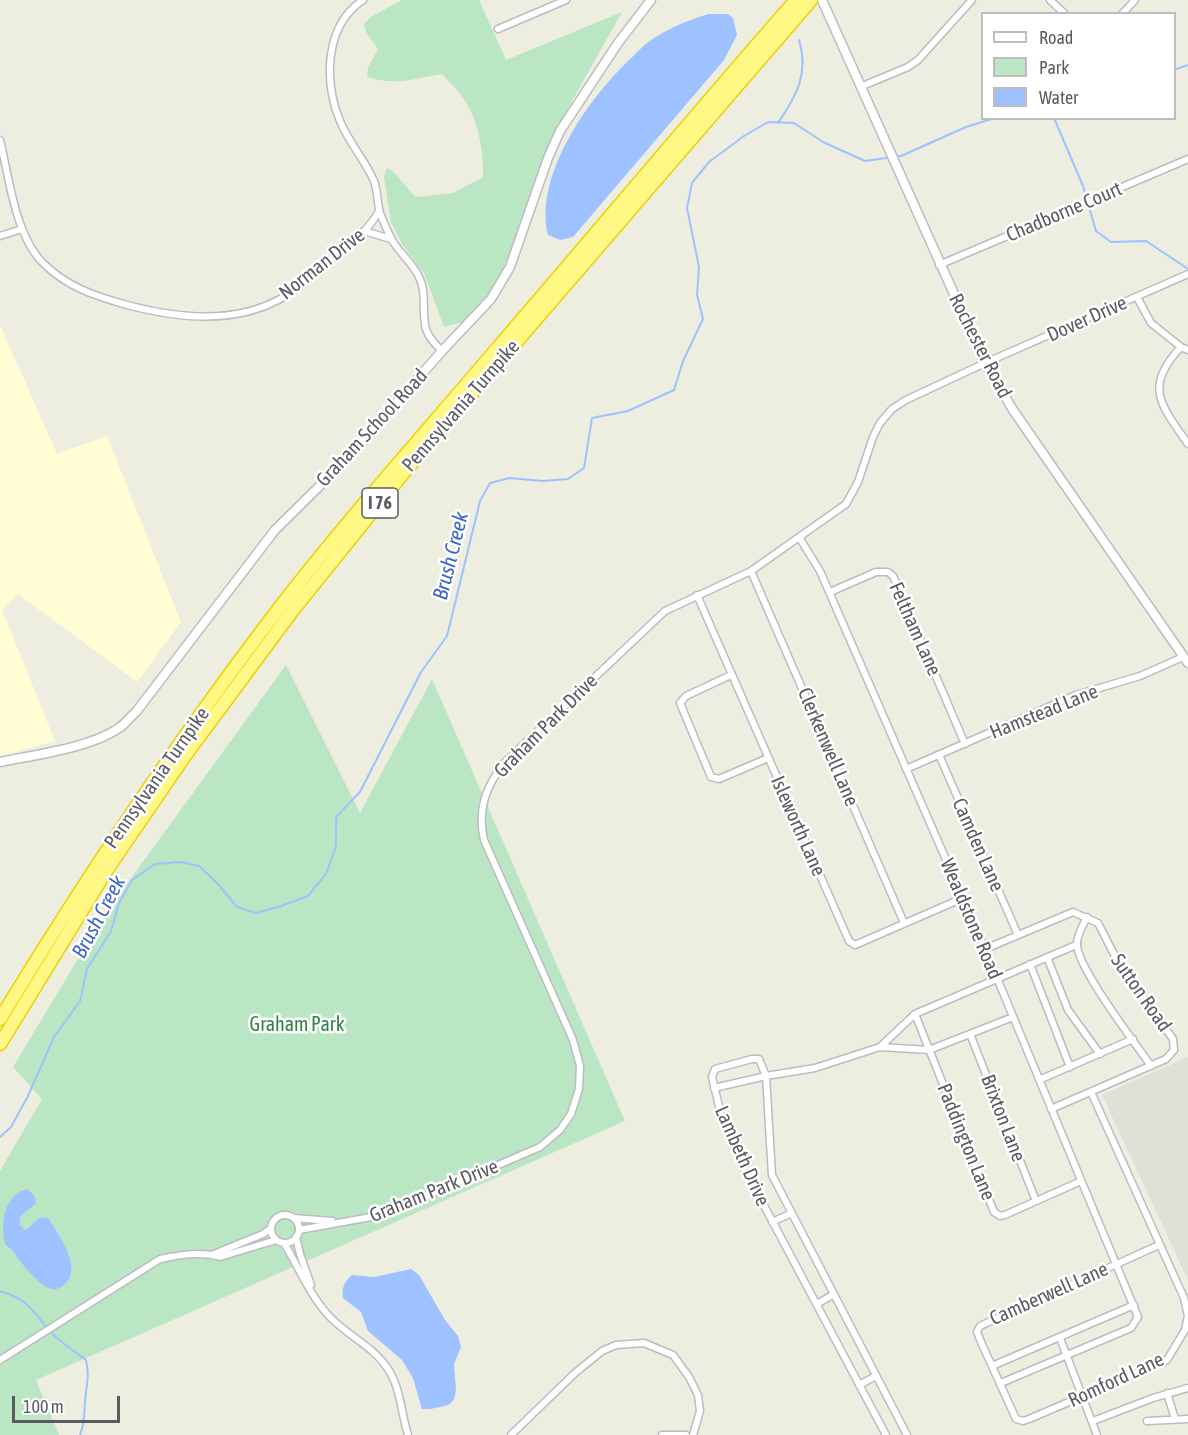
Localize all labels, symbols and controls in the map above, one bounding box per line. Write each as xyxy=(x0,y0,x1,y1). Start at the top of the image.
legend xyxy=(981,12,1176,120)
text: Road xyxy=(1039,27,1073,48)
text: Park xyxy=(1039,57,1069,78)
text: Water xyxy=(1039,87,1078,108)
street label: Chadborne Court xyxy=(1003,177,1125,247)
street label: Norman Drive xyxy=(274,223,370,305)
street label: Rochester Road xyxy=(943,290,1017,402)
street label: Dover Drive xyxy=(1043,291,1131,347)
street label: Pennsylvania Turnpike xyxy=(397,335,525,477)
street label: Graham School Road xyxy=(311,364,433,492)
road number: I 76 xyxy=(362,488,398,518)
water label: Brush Creek xyxy=(428,509,474,603)
street label: Feltham Lane xyxy=(884,579,946,679)
street label: Graham Park Drive xyxy=(489,669,603,783)
street label: Hamstead Lane xyxy=(986,679,1102,745)
street label: Clerkenwell Lane xyxy=(792,684,864,810)
street label: Pennsylvania Turnpike xyxy=(99,703,215,853)
street label: Isleworth Lane xyxy=(765,772,831,880)
street label: Camden Lane xyxy=(947,795,1009,895)
street label: Wealdstone Road xyxy=(935,855,1007,983)
water label: Brush Creek xyxy=(67,871,131,963)
street label: Sutton Road xyxy=(1106,950,1176,1036)
park label: Graham Park xyxy=(250,1013,344,1037)
street label: Brixton Lane xyxy=(975,1071,1031,1165)
street label: Paddington Lane xyxy=(932,1080,1000,1204)
street label: Lambeth Drive xyxy=(709,1102,775,1210)
street label: Graham Park Drive xyxy=(366,1154,502,1228)
street label: Camberwell Lane xyxy=(986,1257,1112,1331)
street label: Romford Lane xyxy=(1064,1347,1168,1413)
scale bar xyxy=(15,1384,123,1422)
text: 100 m xyxy=(23,1396,64,1417)

